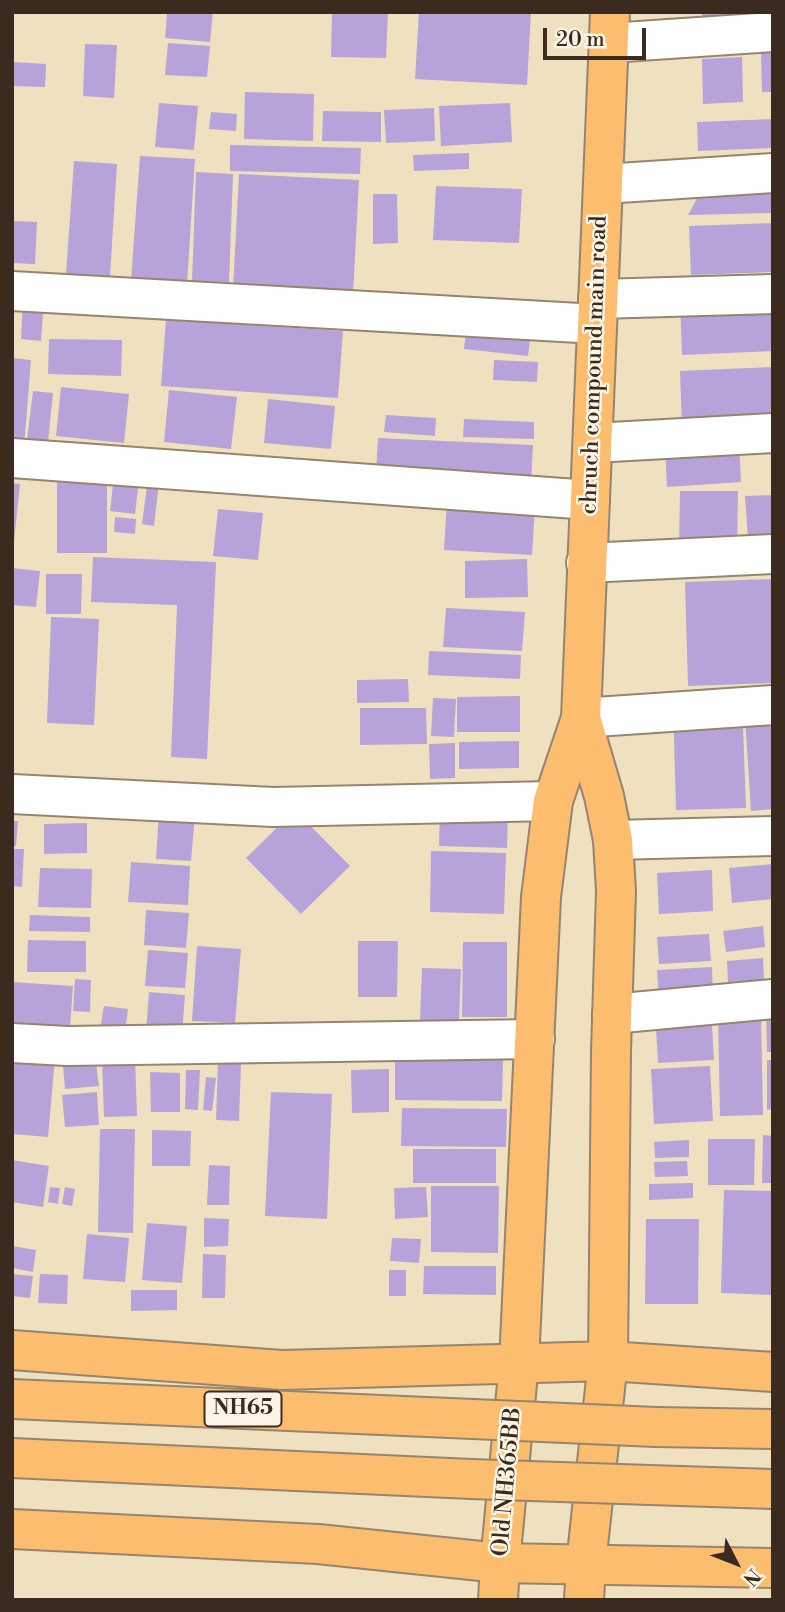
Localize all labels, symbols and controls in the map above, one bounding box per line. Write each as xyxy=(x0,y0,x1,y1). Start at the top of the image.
scale bar xyxy=(547,14,650,58)
text: 20 m xyxy=(556,27,605,53)
street label: chruch compound main road xyxy=(576,215,614,515)
road number: NH65 xyxy=(204,1392,282,1426)
street label: Old NH365BB xyxy=(488,1406,528,1558)
north arrow xyxy=(701,1528,771,1598)
text: N xyxy=(738,1563,766,1591)

